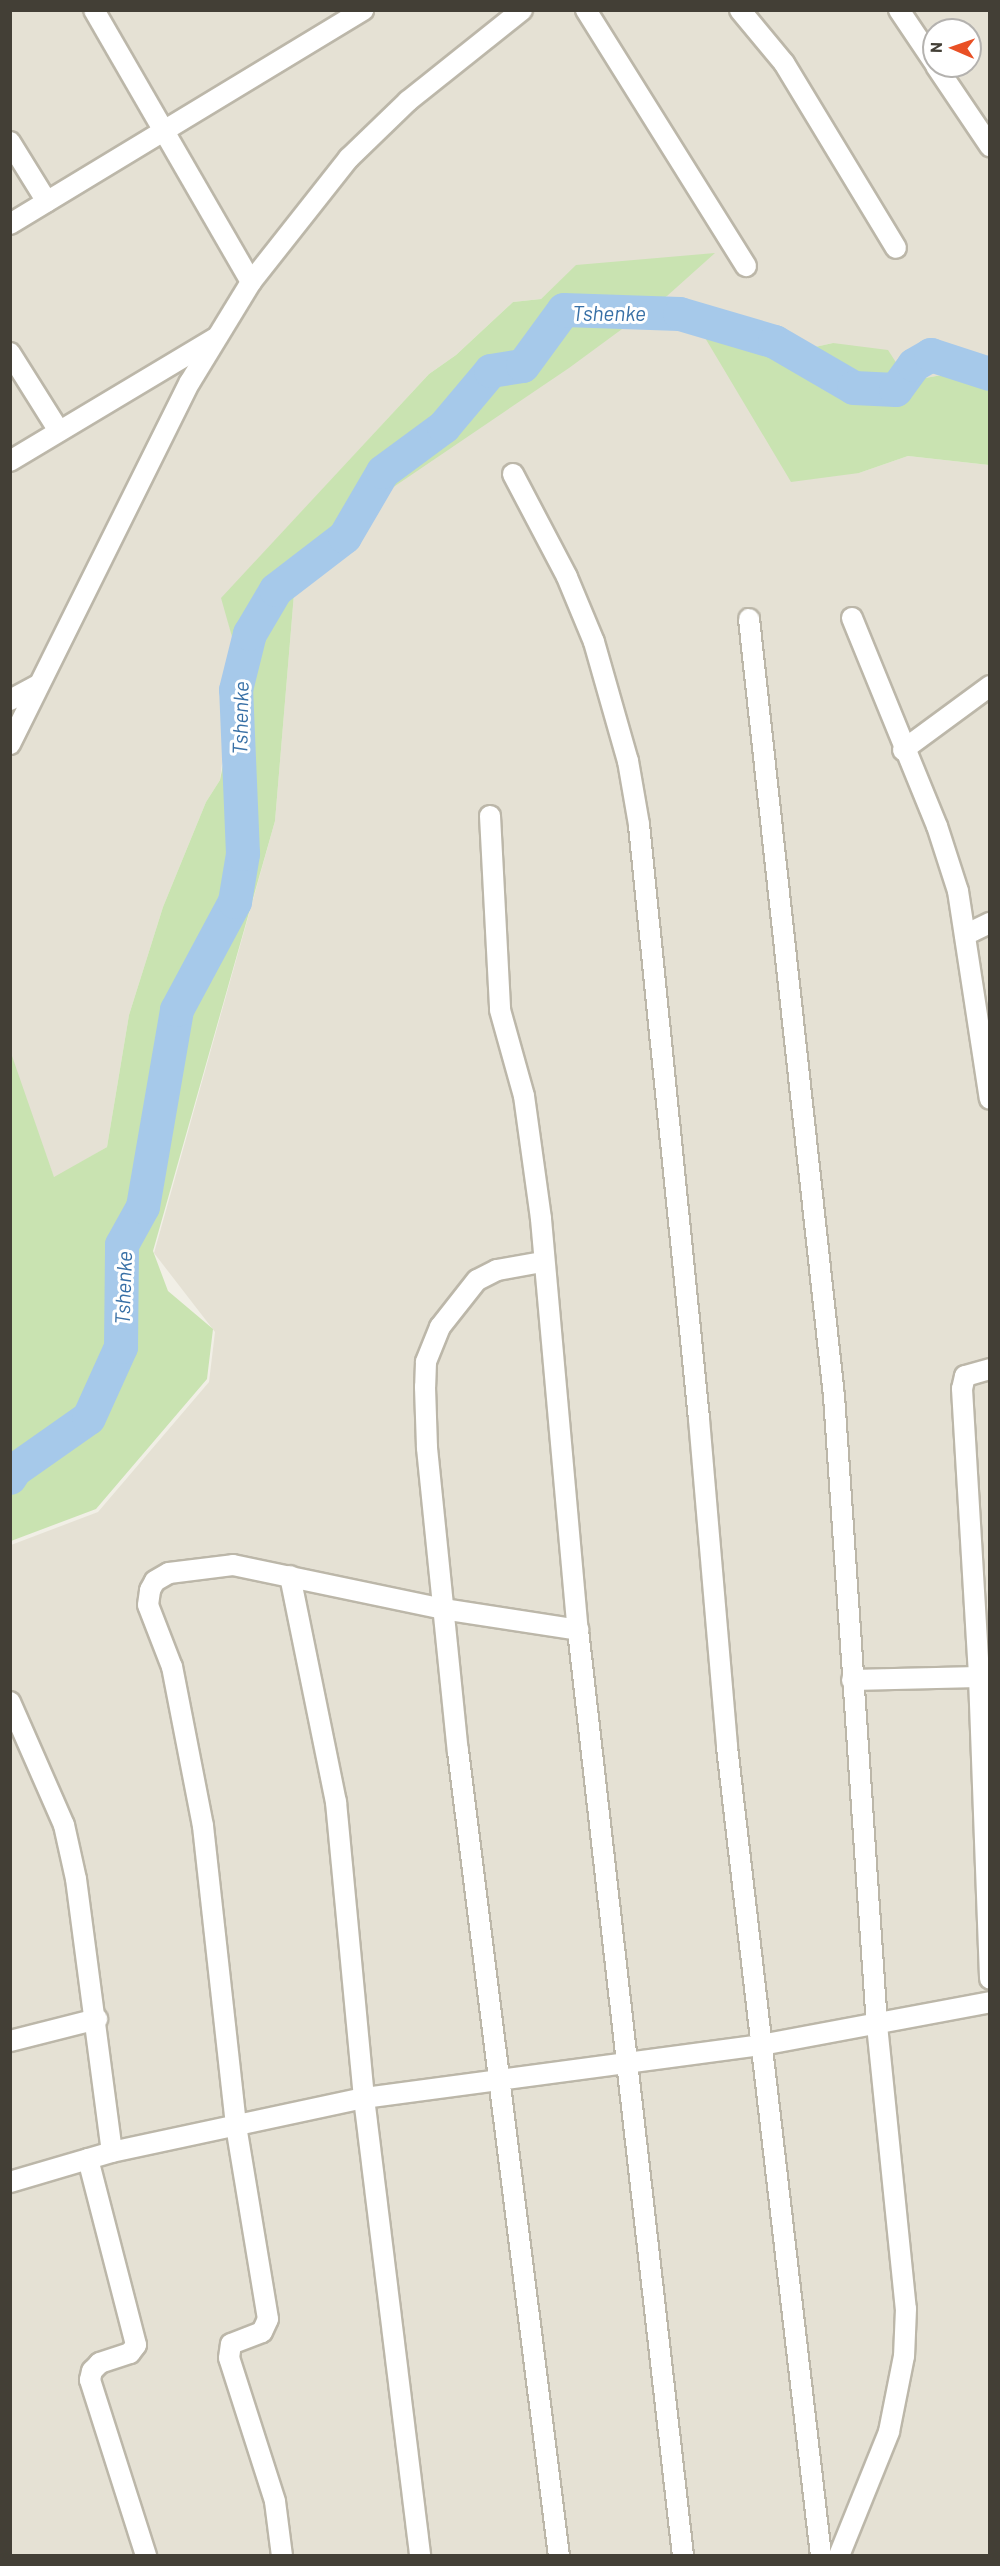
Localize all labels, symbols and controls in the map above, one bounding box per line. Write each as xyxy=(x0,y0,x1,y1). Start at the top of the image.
north arrow xyxy=(922,18,982,78)
text: N xyxy=(926,42,945,53)
water label: Tshenke xyxy=(572,300,646,326)
water label: Tshenke xyxy=(227,681,253,755)
water label: Tshenke xyxy=(109,1251,137,1325)

